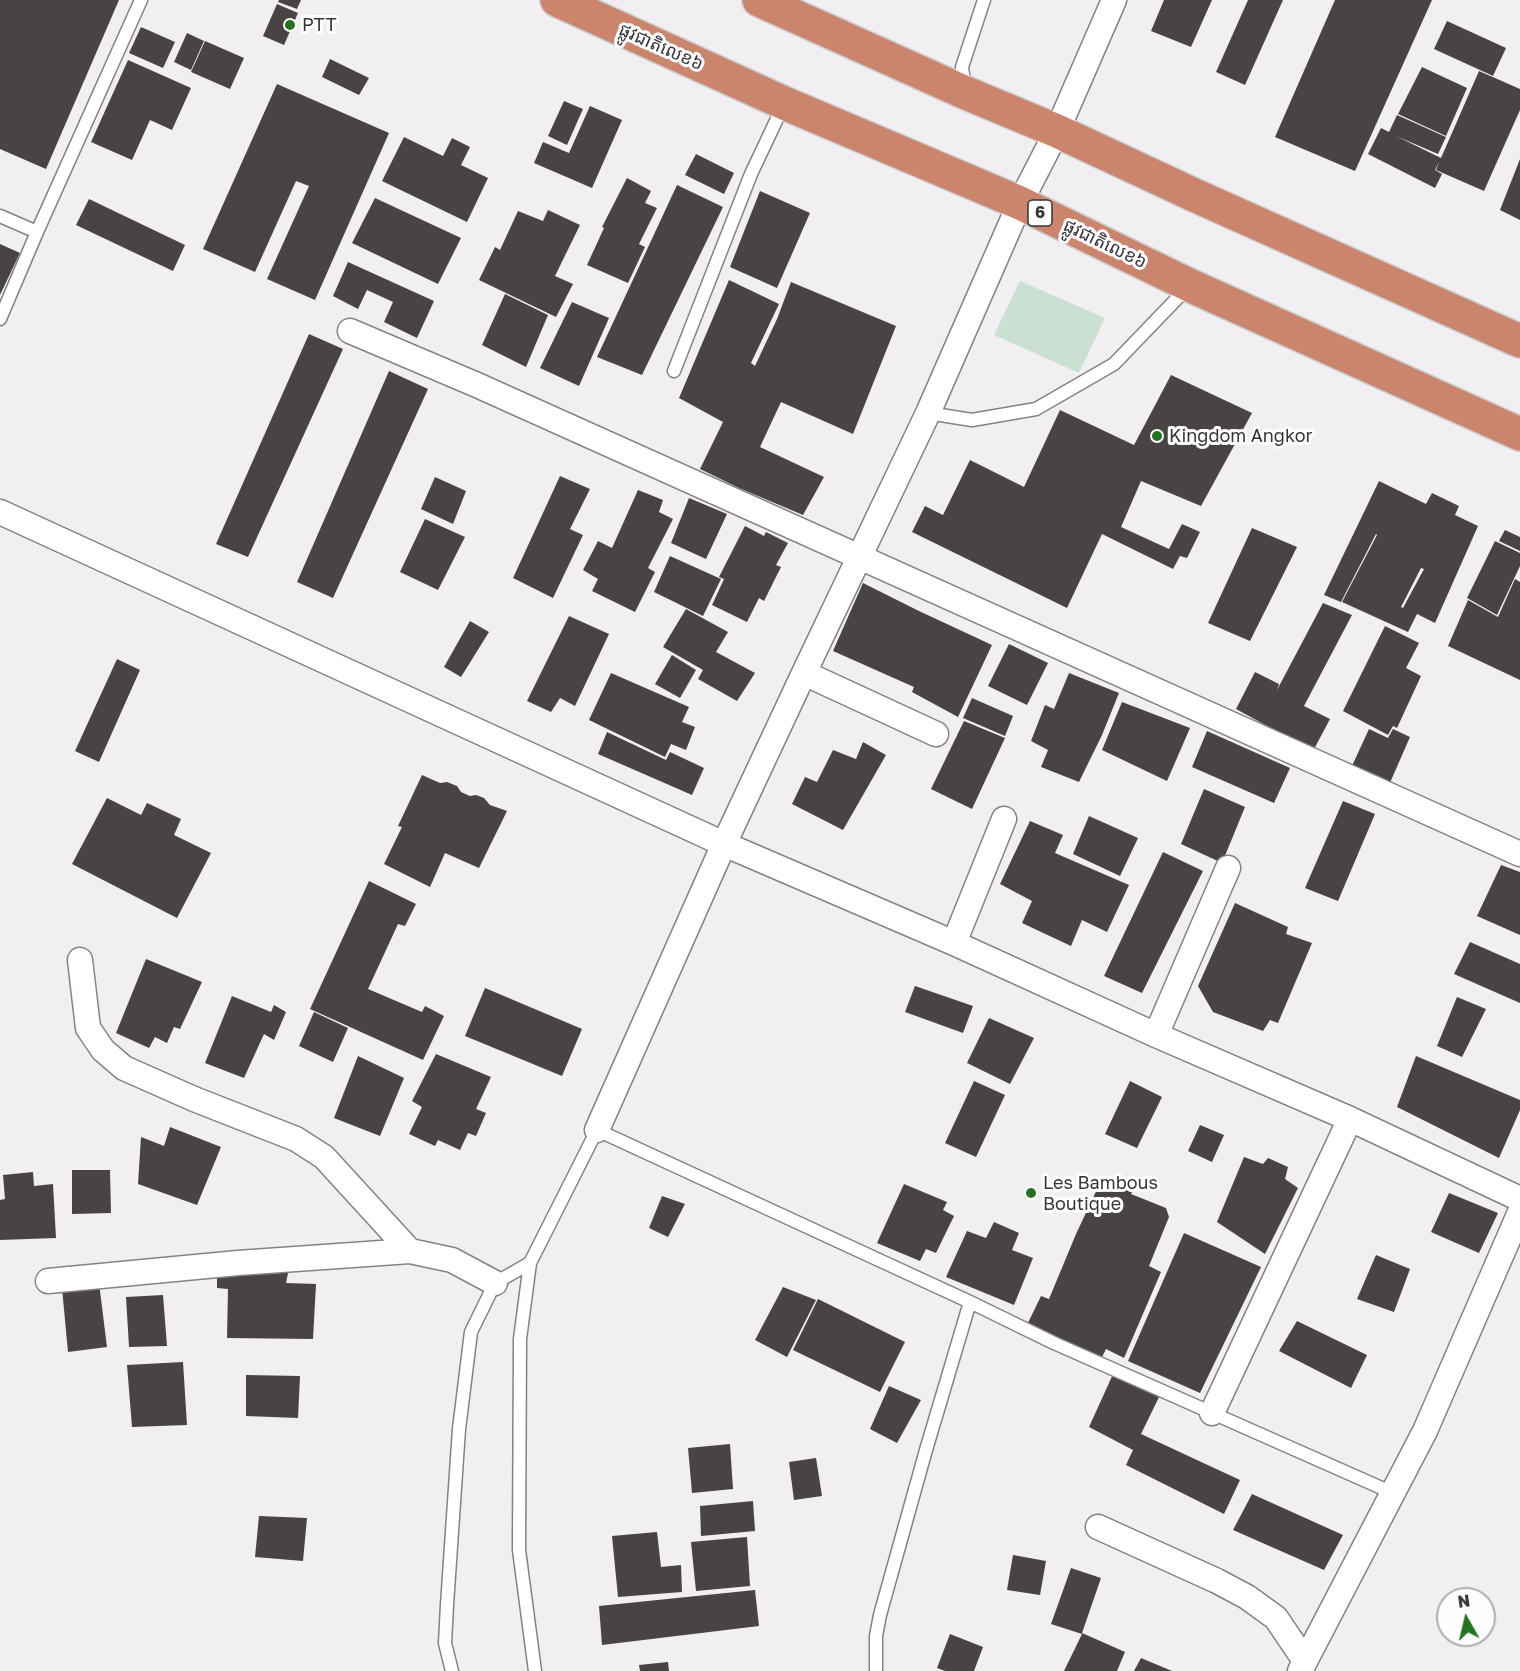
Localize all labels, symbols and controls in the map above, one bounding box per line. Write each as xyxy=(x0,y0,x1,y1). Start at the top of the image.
place label: PTT xyxy=(302,14,337,36)
marker: PTT xyxy=(283,18,297,32)
street label: ផ្លូវជាតិលេខ៦ xyxy=(615,19,707,75)
road number: 6 xyxy=(1028,200,1052,226)
street label: ផ្លូវជាតិលេខ៦ xyxy=(1060,215,1150,273)
place label: Kingdom Angkor xyxy=(1169,425,1313,447)
marker: Kingdom Angkor xyxy=(1150,429,1164,443)
place label: Les Bambous Boutique xyxy=(1043,1172,1158,1214)
marker: Les Bambous Boutique xyxy=(1024,1186,1038,1200)
north arrow xyxy=(1436,1587,1496,1647)
text: N xyxy=(1456,1590,1471,1612)

